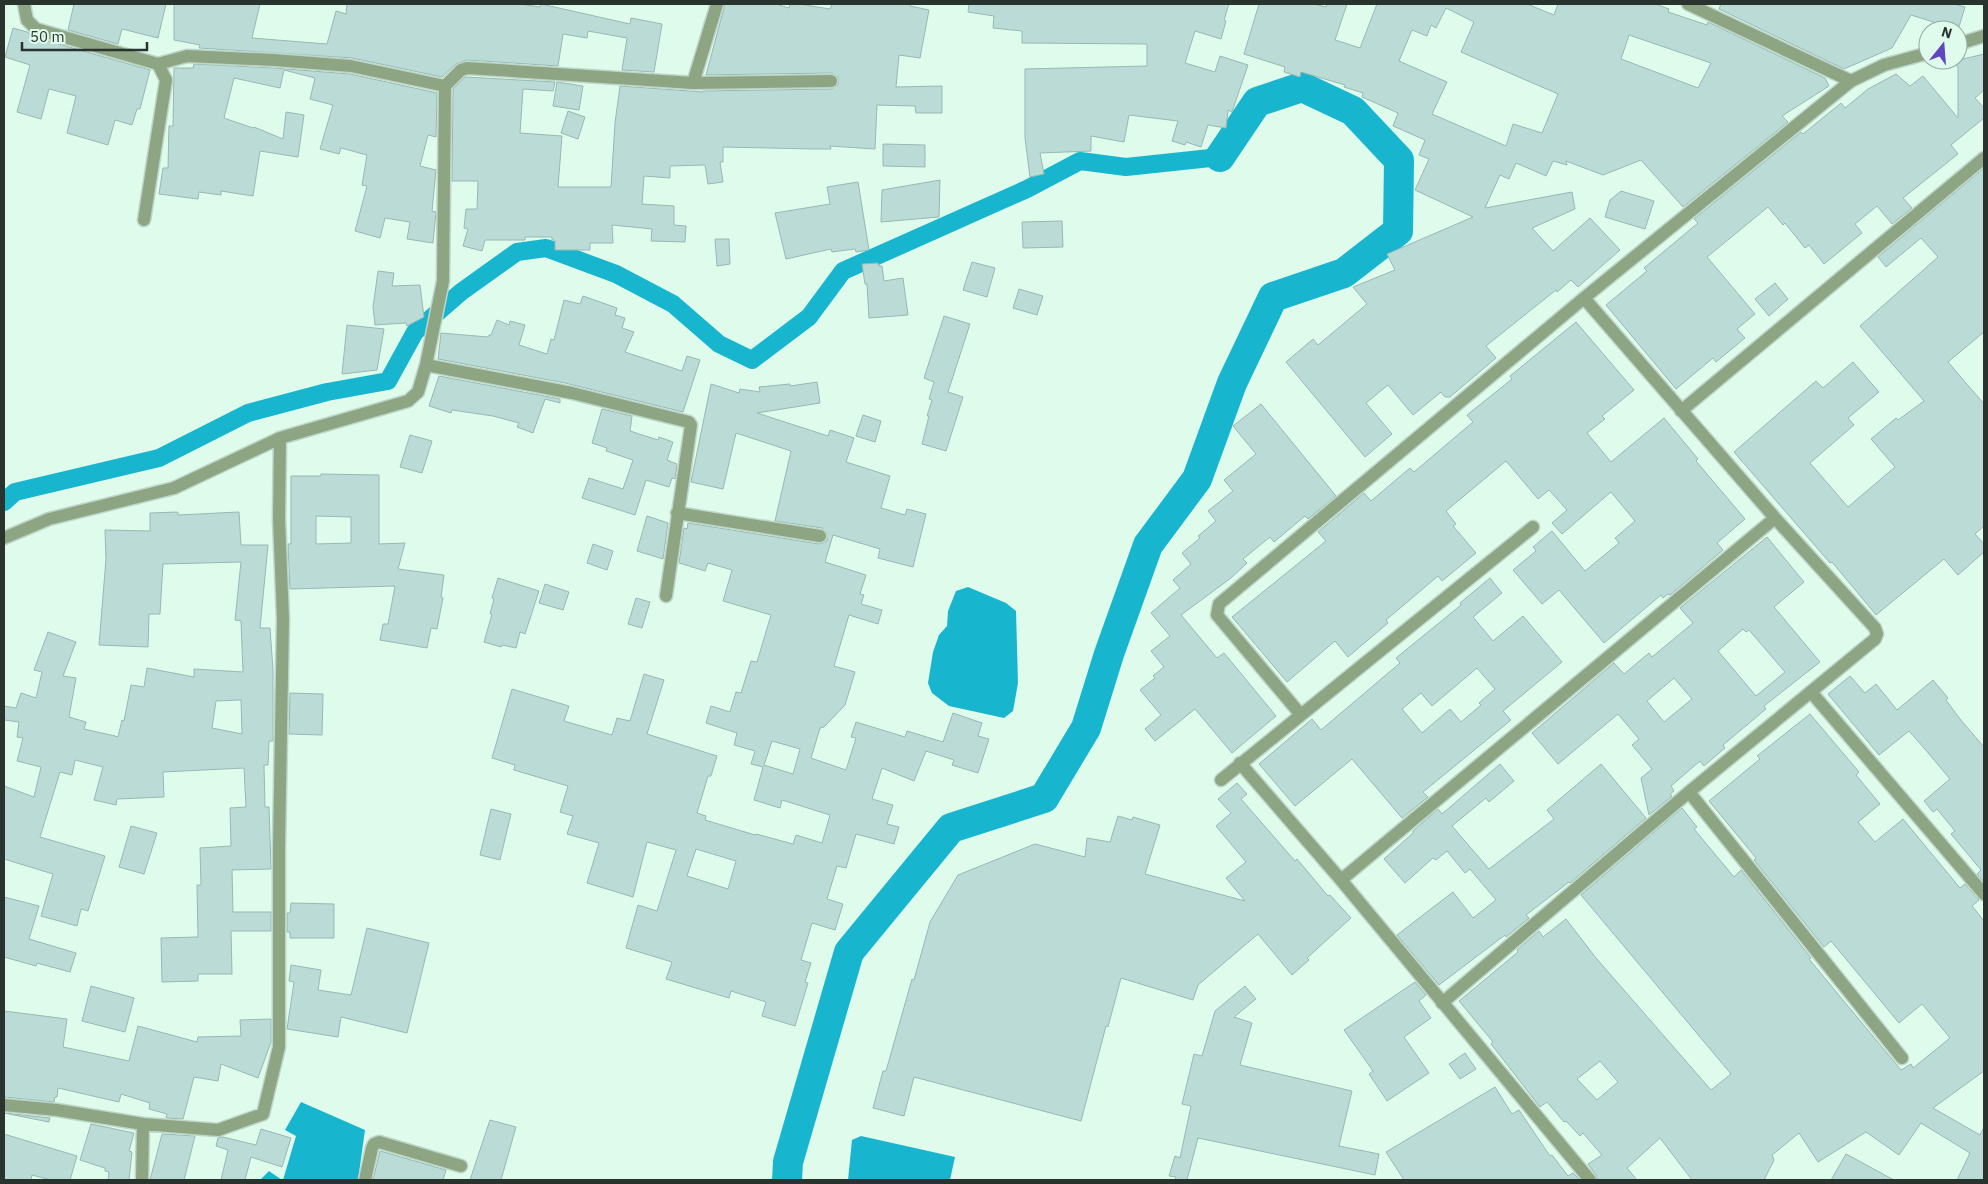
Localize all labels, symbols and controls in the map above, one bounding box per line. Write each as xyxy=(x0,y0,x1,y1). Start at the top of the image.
scale bar xyxy=(22,20,148,52)
north arrow xyxy=(1918,20,1968,70)
text: N xyxy=(1939,22,1954,43)
text: 50 m xyxy=(30,27,65,46)

